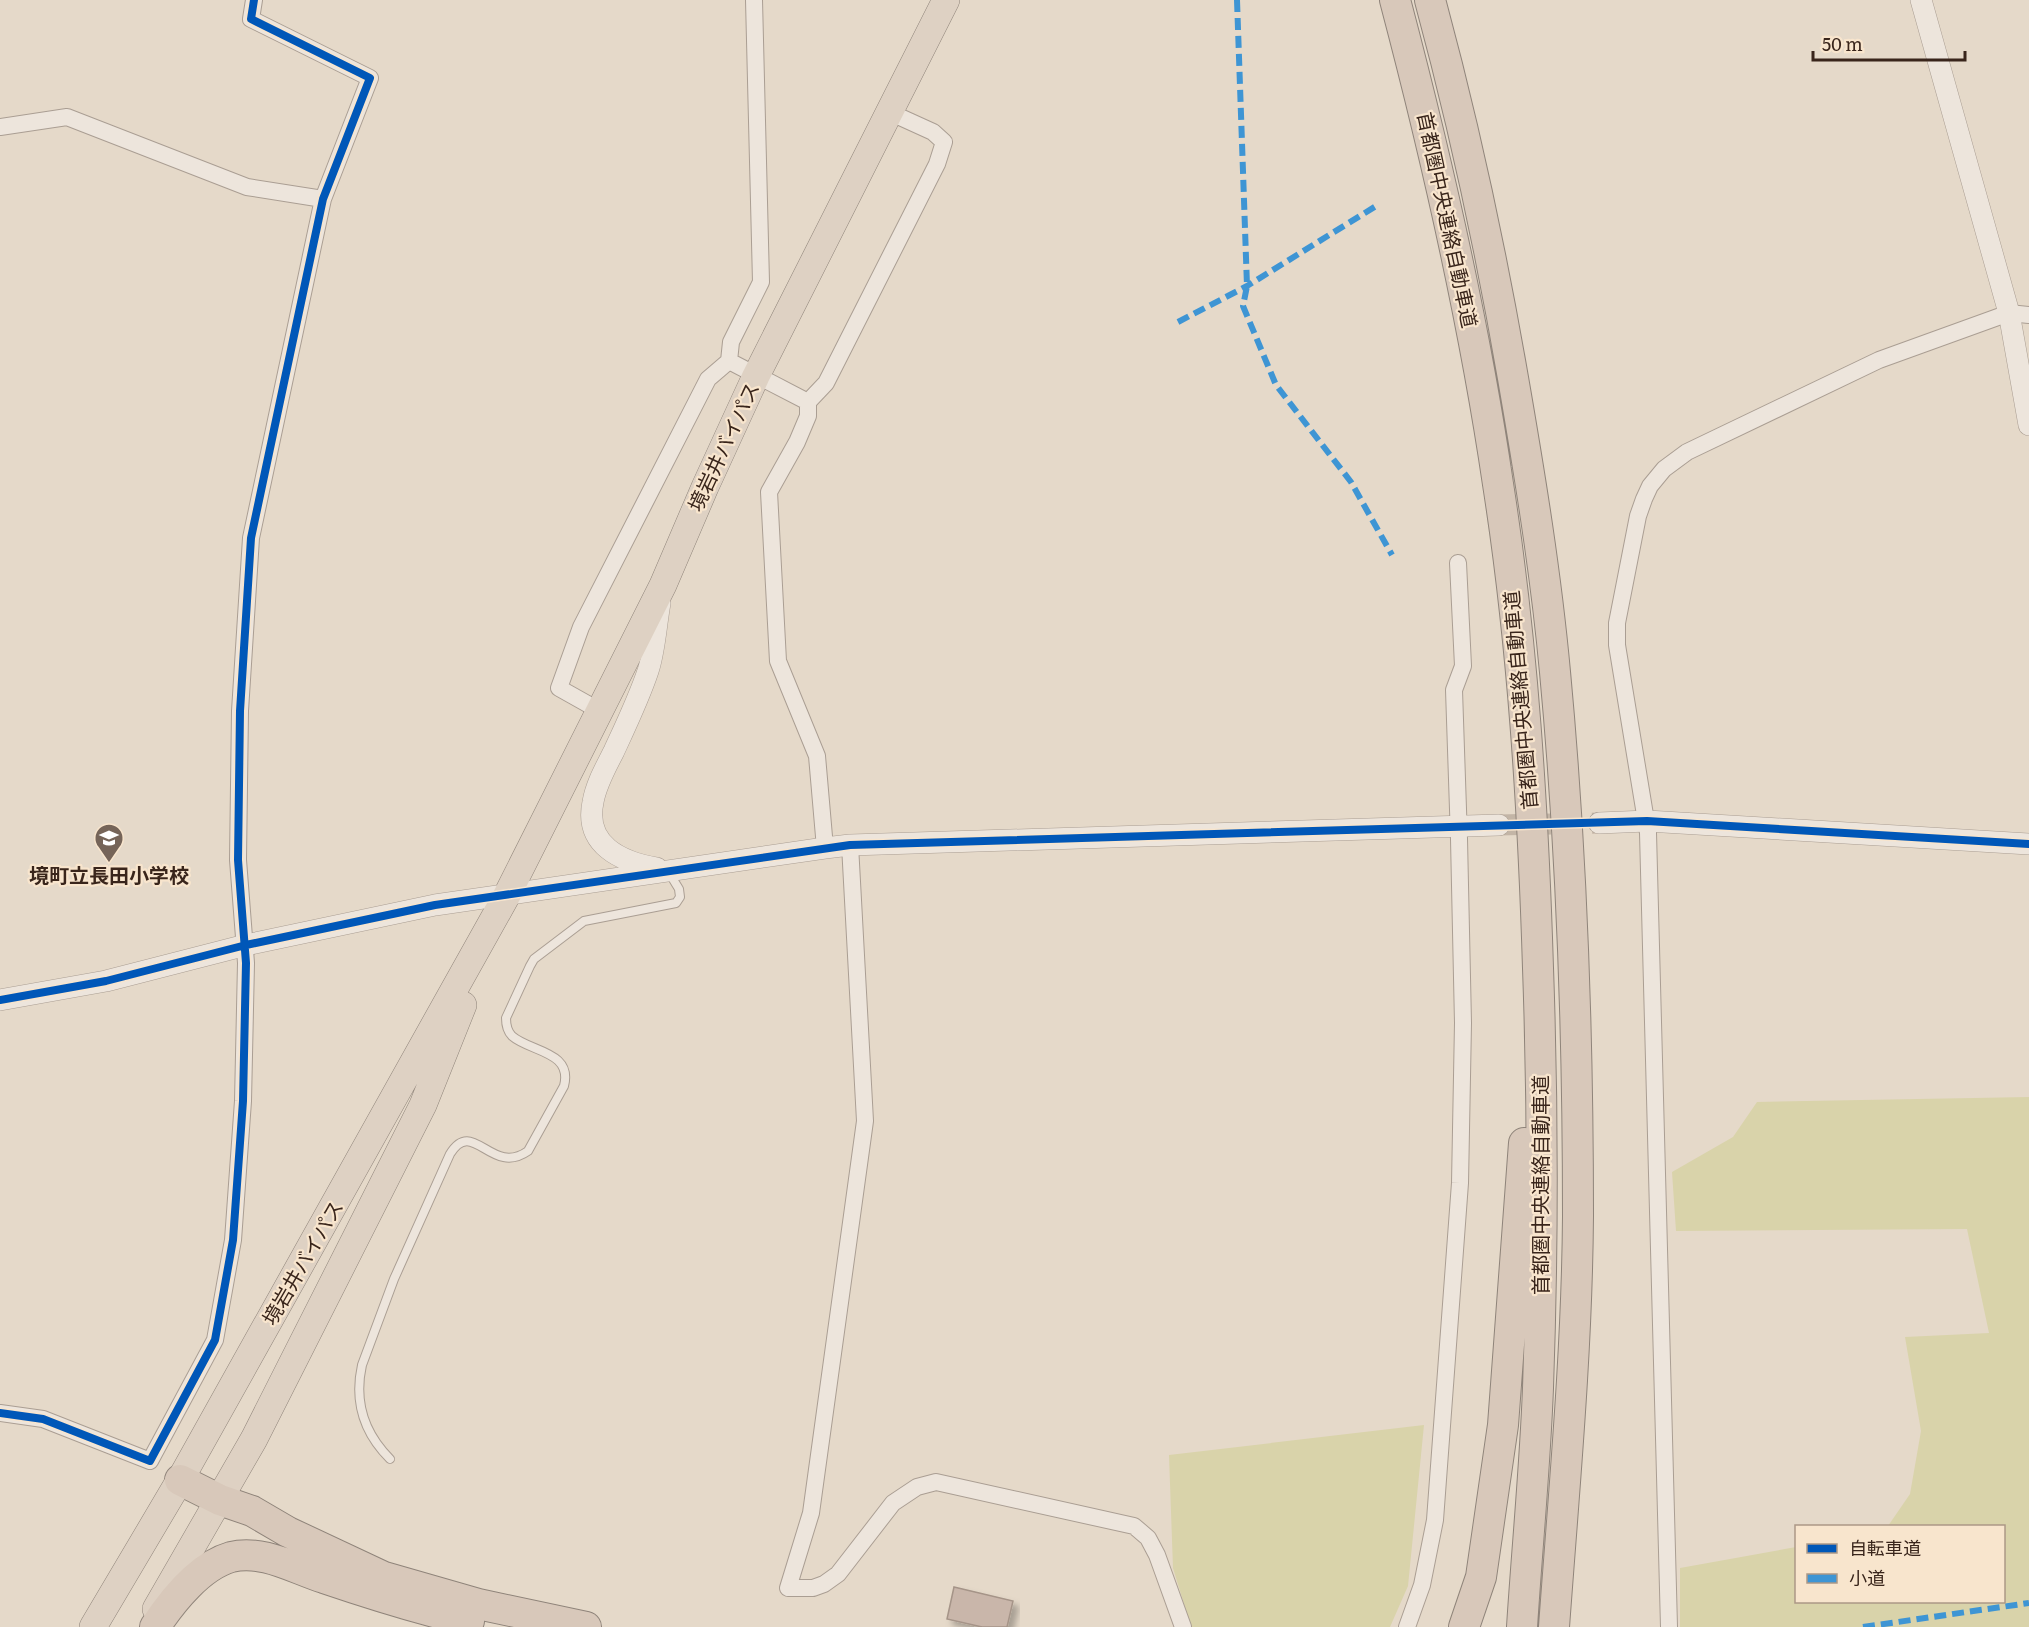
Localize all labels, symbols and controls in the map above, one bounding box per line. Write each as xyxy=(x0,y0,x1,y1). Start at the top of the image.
scale bar xyxy=(1813,24,1964,62)
text: 50 m xyxy=(1822,30,1863,57)
street label: 首都圏中央連絡自動車道 xyxy=(1411,109,1486,330)
street label: 境岩井バイパス xyxy=(679,377,765,516)
street label: 首都圏中央連絡自動車道 xyxy=(1494,589,1544,811)
school or university icon: 境町立長田小学校 xyxy=(93,822,125,864)
place label: 境町立長田小学校 xyxy=(29,859,189,889)
street label: 首都圏中央連絡自動車道 xyxy=(1524,1075,1554,1295)
street label: 境岩井バイパス xyxy=(253,1194,349,1330)
legend xyxy=(1795,1525,2005,1603)
text: 自転車道 xyxy=(1849,1534,1921,1561)
text: 小道 xyxy=(1849,1564,1885,1591)

